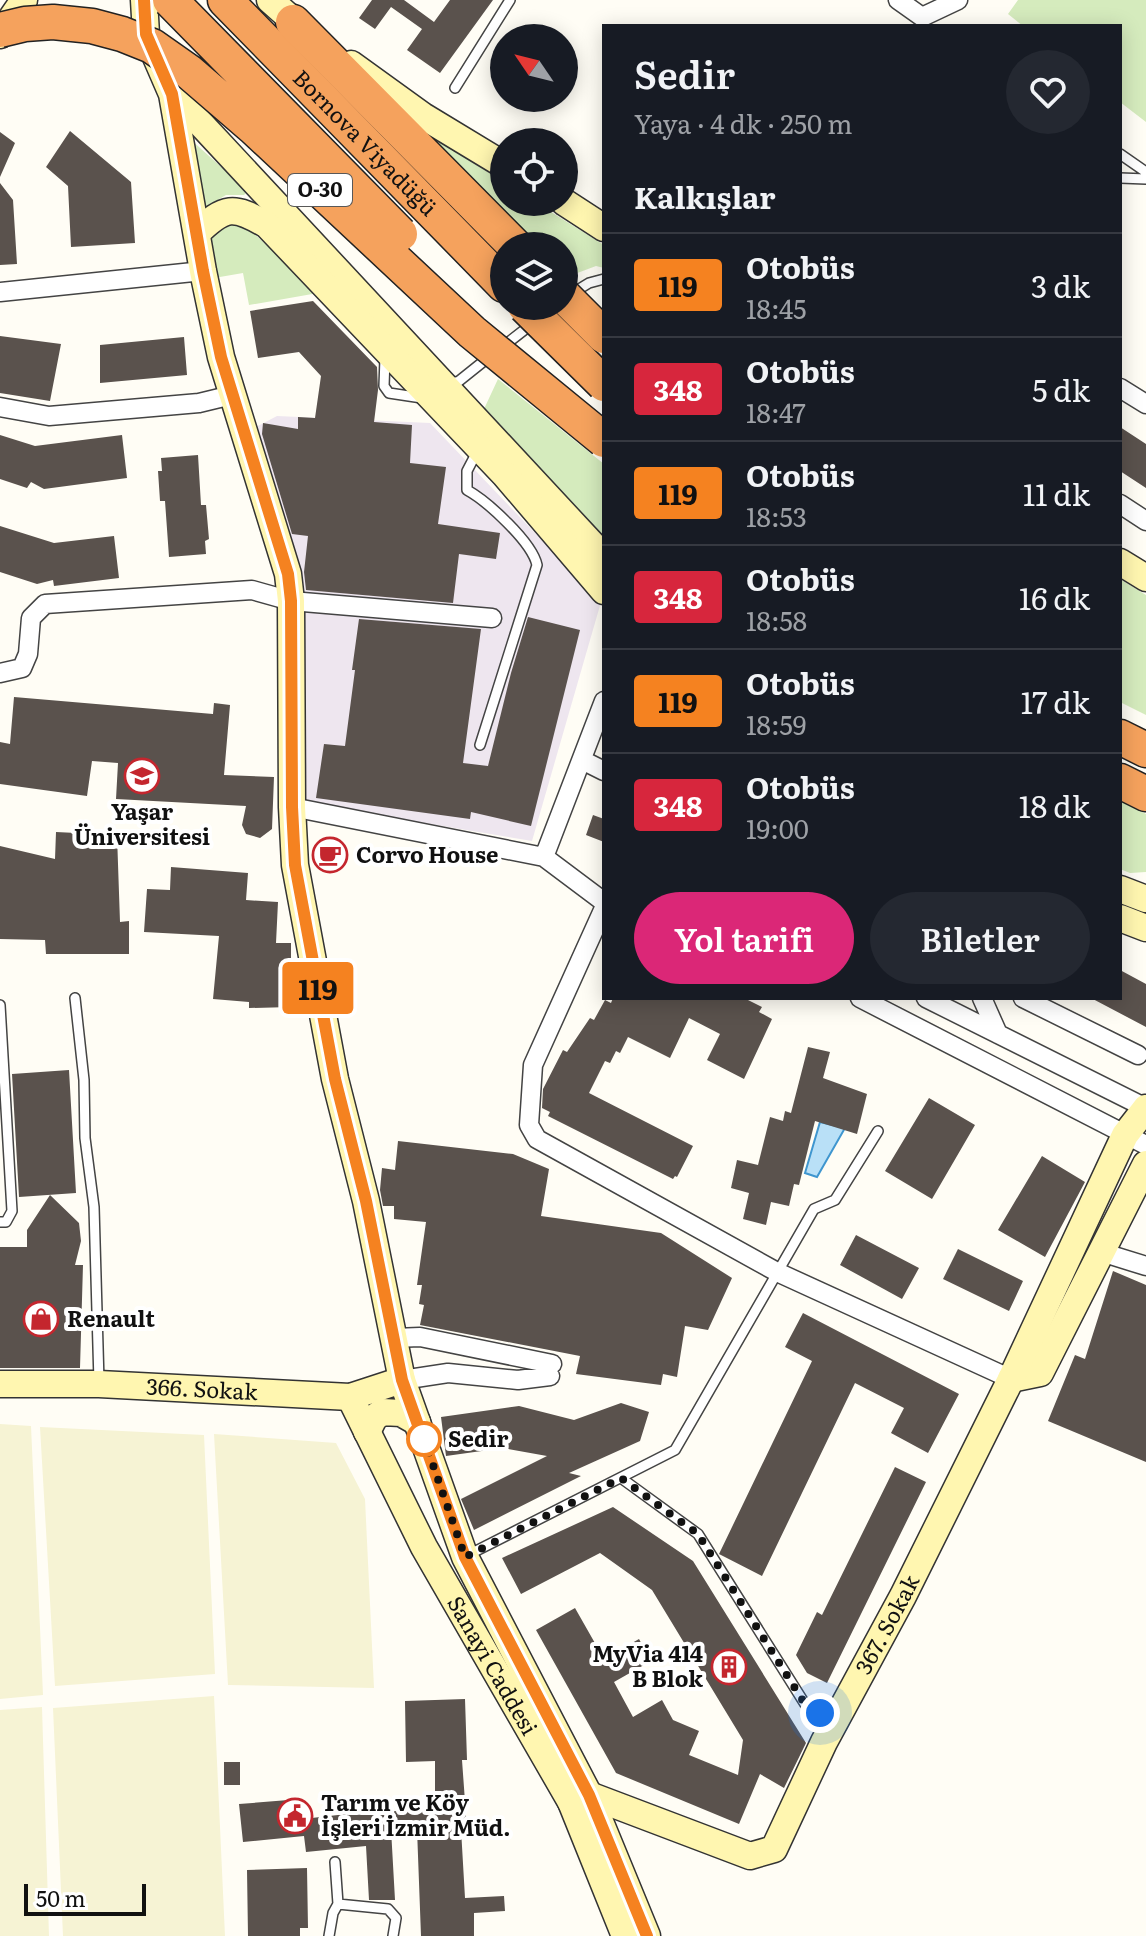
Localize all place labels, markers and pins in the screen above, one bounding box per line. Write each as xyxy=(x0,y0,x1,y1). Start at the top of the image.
school or university icon: Yaşar Üniversitesi xyxy=(123,757,161,795)
place label: Yaşar Üniversitesi xyxy=(74,794,210,852)
cafe icon: Corvo House xyxy=(311,836,349,874)
place label: Corvo House xyxy=(356,837,498,870)
shop icon: Renault xyxy=(22,1300,60,1338)
place label: Renault xyxy=(67,1301,155,1334)
place label: Sedir xyxy=(448,1421,508,1454)
marker: Sedir xyxy=(407,1422,441,1456)
place label: MyVia 414 B Blok xyxy=(592,1636,703,1694)
building icon: MyVia 414 B Blok xyxy=(710,1648,748,1686)
place label: Tarım ve Köy İşleri İzmir Müd. xyxy=(321,1785,510,1843)
public building icon: Tarım ve Köy İşleri İzmir Müd. xyxy=(276,1797,314,1835)

